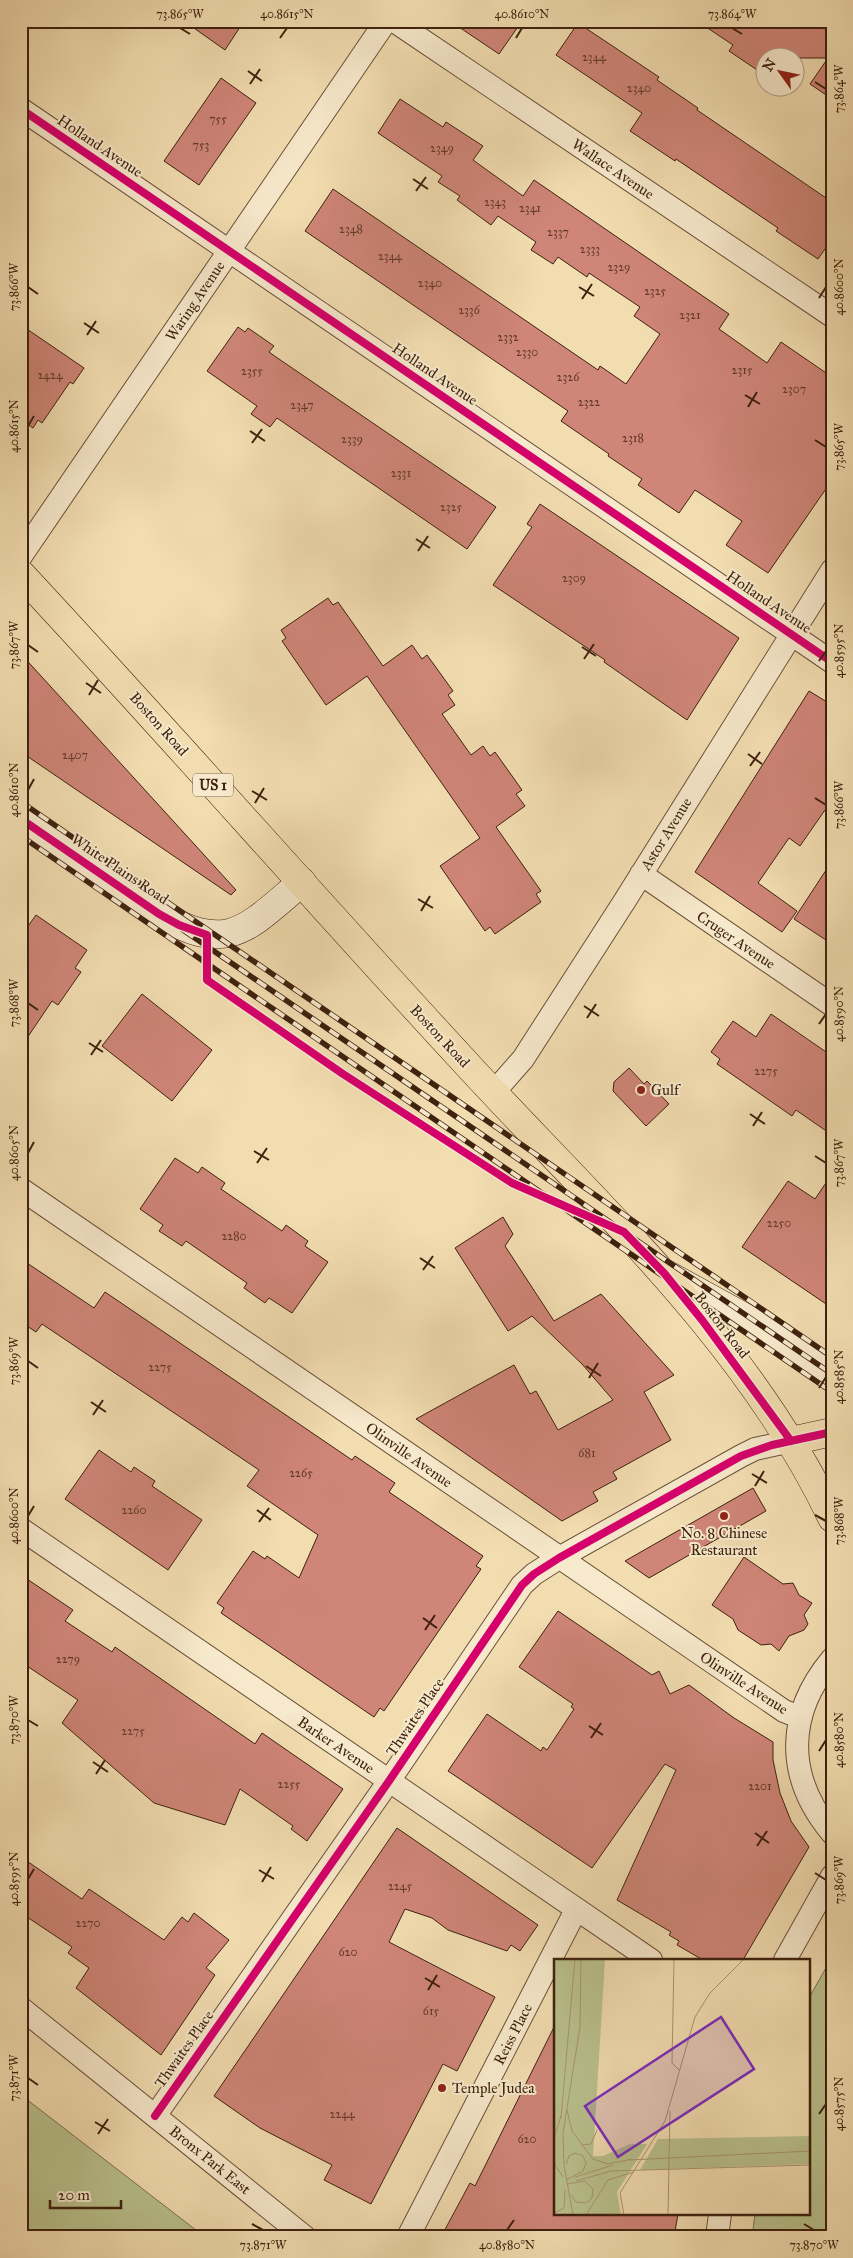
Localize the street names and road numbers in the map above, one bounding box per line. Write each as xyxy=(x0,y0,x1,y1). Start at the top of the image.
street label: Holland Avenue xyxy=(54,111,146,181)
street label: Wallace Avenue xyxy=(569,135,657,203)
street label: Waring Avenue xyxy=(162,257,228,345)
street label: Holland Avenue xyxy=(389,339,481,409)
street label: Holland Avenue xyxy=(723,567,815,637)
street label: Boston Road xyxy=(126,688,193,760)
road number: US 1 xyxy=(193,774,233,796)
street label: Astor Avenue xyxy=(636,794,695,875)
street label: White Plains Road xyxy=(68,830,172,908)
street label: Cruger Avenue xyxy=(693,907,779,973)
street label: Boston Road xyxy=(406,1001,474,1072)
street label: Boston Road xyxy=(690,1288,754,1362)
street label: Olinville Avenue xyxy=(362,1419,456,1491)
street label: Olinville Avenue xyxy=(697,1648,791,1718)
street label: Thwaites Place xyxy=(382,1674,448,1760)
street label: Barker Avenue xyxy=(294,1713,378,1777)
street label: Reiss Place xyxy=(490,2000,536,2068)
street label: Thwaites Place xyxy=(151,2007,217,2091)
street label: Bronx Park East xyxy=(166,2122,255,2199)

